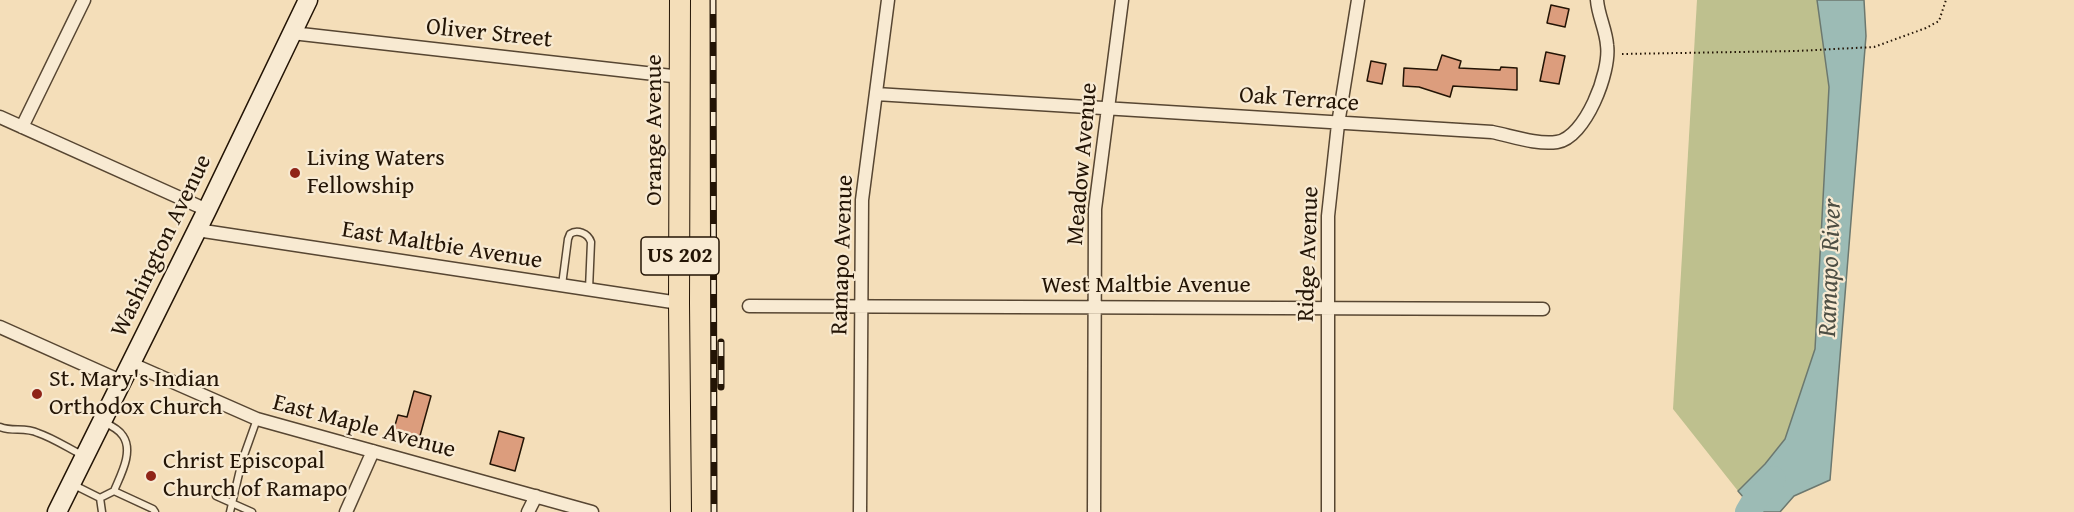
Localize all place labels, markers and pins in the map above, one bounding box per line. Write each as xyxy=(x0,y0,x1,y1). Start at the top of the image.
place label: Living Waters Fellowship xyxy=(307,145,445,201)
marker: Living Waters Fellowship xyxy=(288,166,302,180)
place label: St. Mary's Indian Orthodox Church xyxy=(49,366,223,422)
marker: St. Mary's Indian Orthodox Church xyxy=(30,387,44,401)
place label: Christ Episcopal Church of Ramapo xyxy=(163,448,348,504)
marker: Christ Episcopal Church of Ramapo xyxy=(144,469,158,483)

